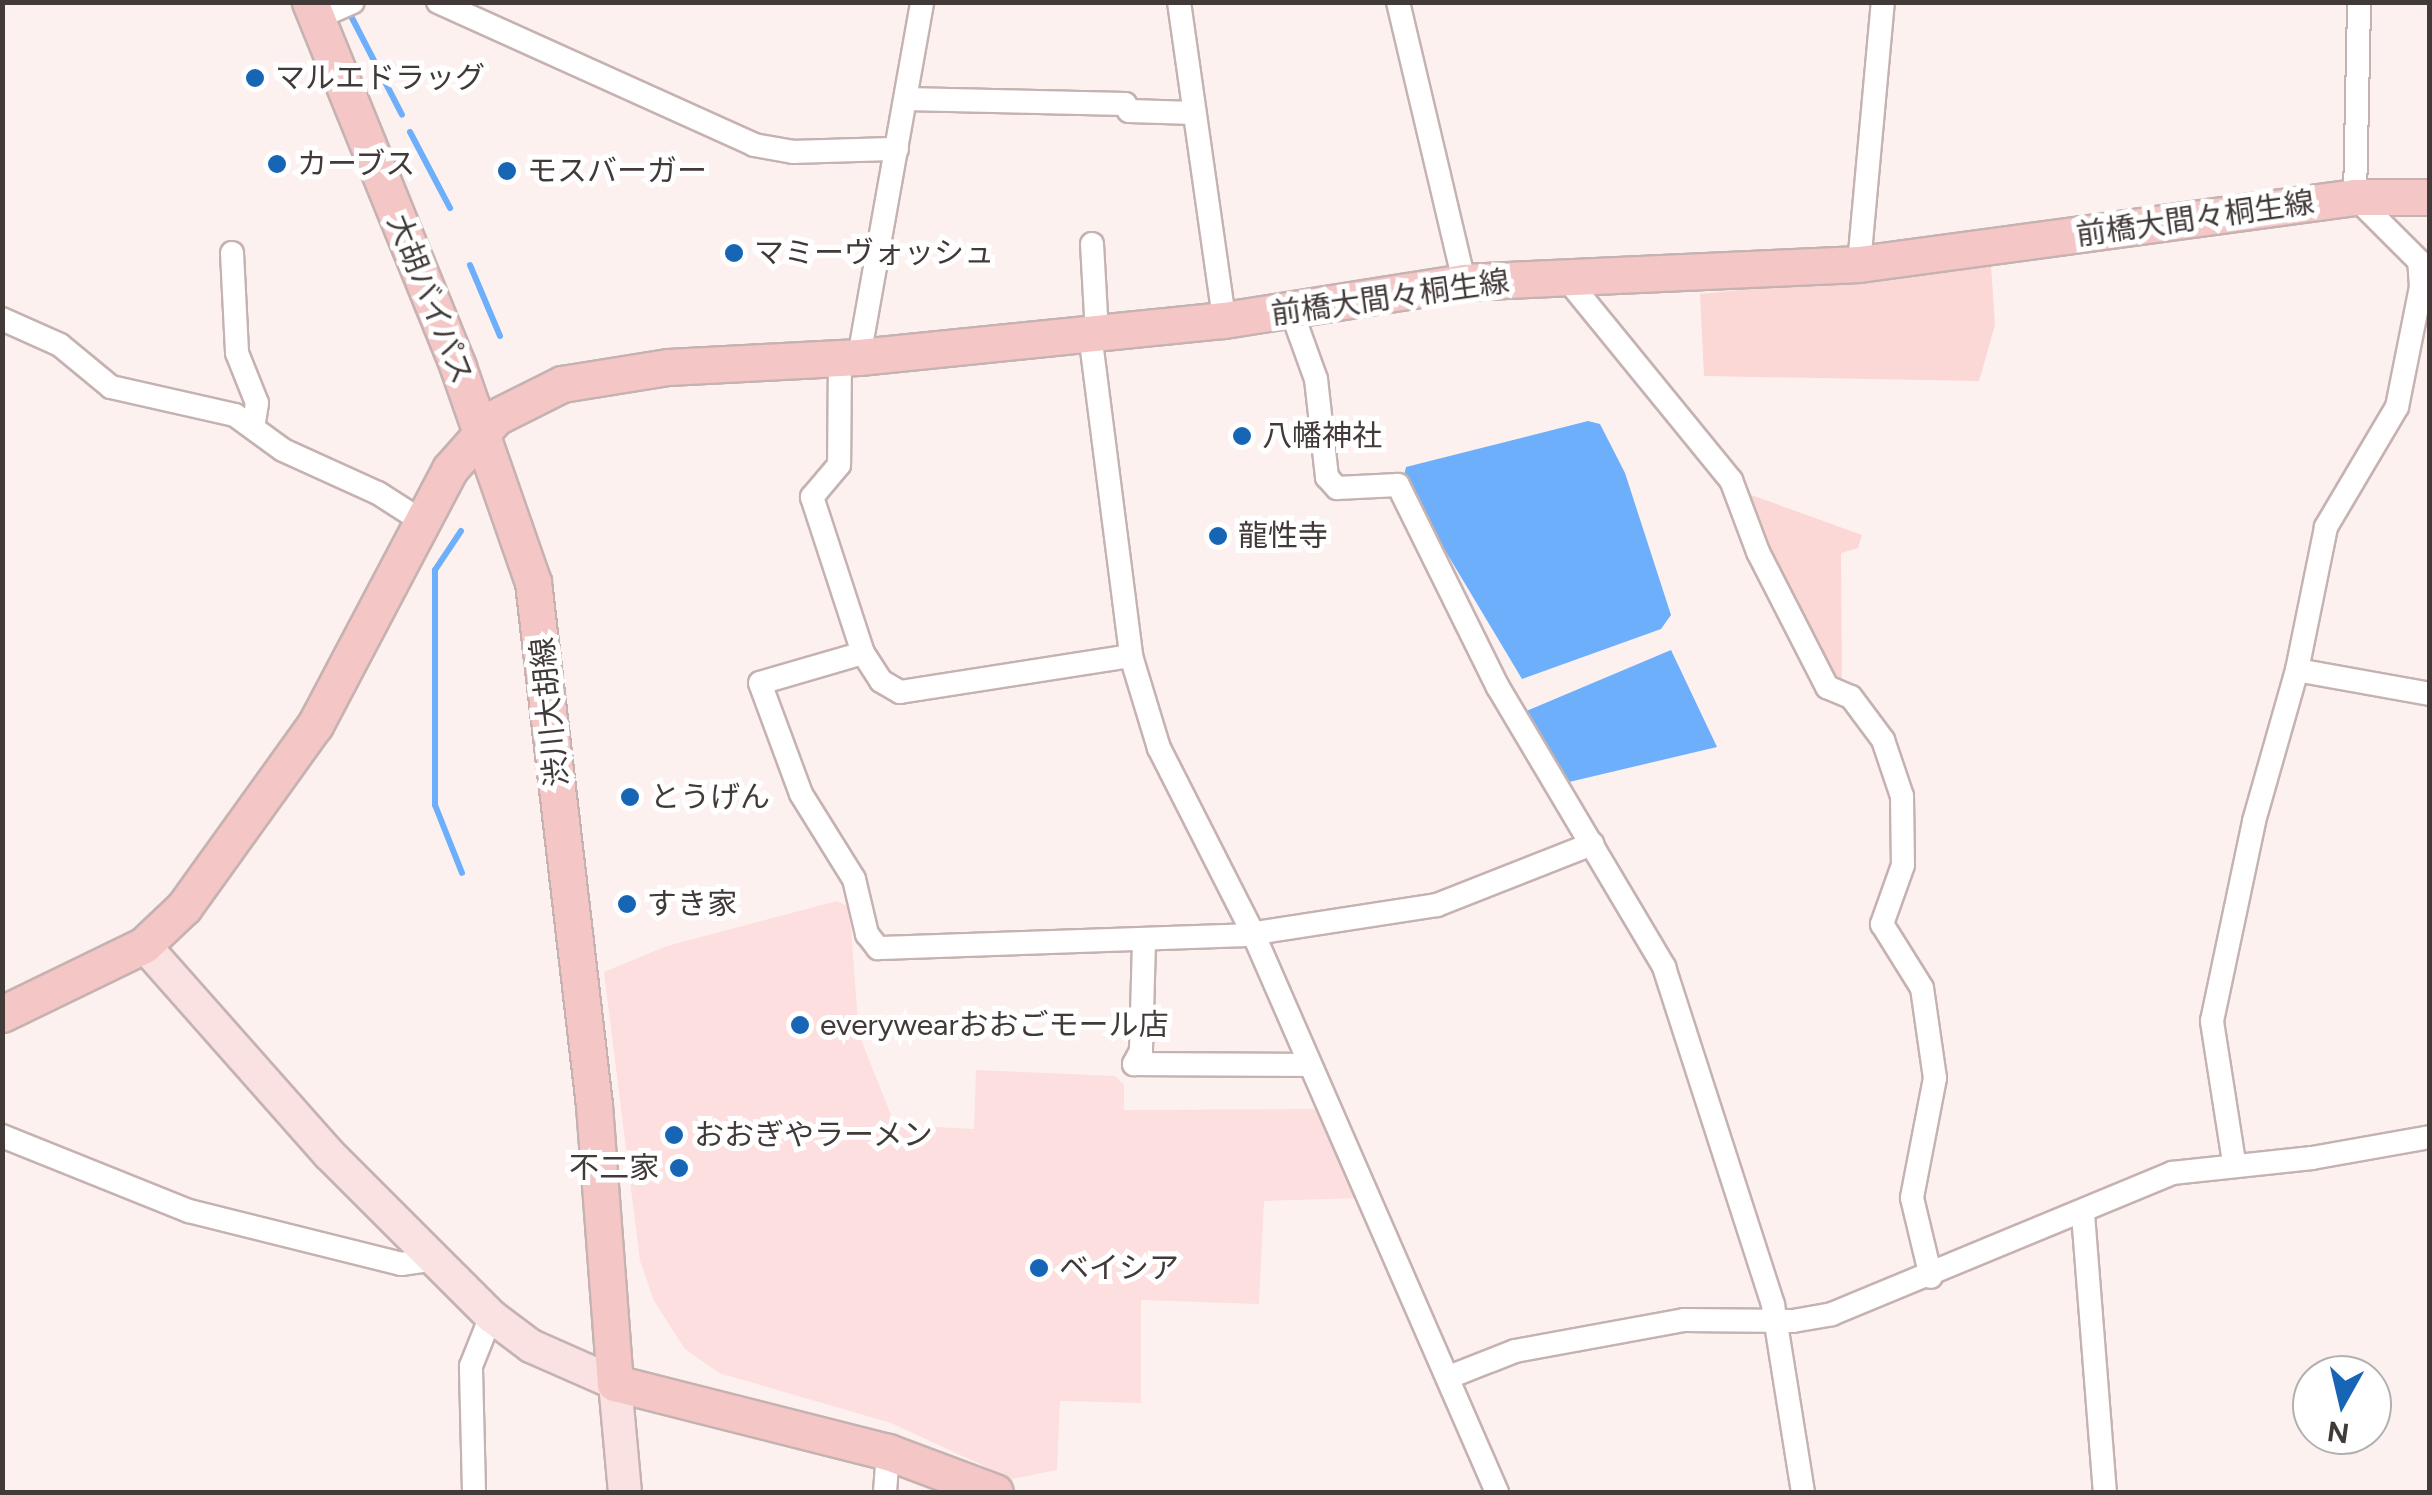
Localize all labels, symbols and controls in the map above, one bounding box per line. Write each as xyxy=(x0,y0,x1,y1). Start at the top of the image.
place label: マルエドラッグ xyxy=(275,60,485,96)
marker: マルエドラッグ xyxy=(244,67,266,89)
place label: カーブス xyxy=(297,146,417,182)
marker: カーブス xyxy=(266,153,288,175)
place label: モスバーガー xyxy=(527,153,707,189)
marker: モスバーガー xyxy=(496,160,518,182)
street label: 前橋大間々桐生線 xyxy=(2074,184,2316,254)
street label: 大胡バイパス xyxy=(380,209,480,389)
place label: マミーヴォッシュ xyxy=(754,235,994,271)
marker: マミーヴォッシュ xyxy=(723,242,745,264)
street label: 前橋大間々桐生線 xyxy=(1269,263,1511,333)
place label: 八幡神社 xyxy=(1262,418,1382,454)
marker: 八幡神社 xyxy=(1231,425,1253,447)
place label: 龍性寺 xyxy=(1238,518,1328,554)
marker: 龍性寺 xyxy=(1207,525,1229,547)
street label: 渋川大胡線 xyxy=(524,636,576,788)
place label: とうげん xyxy=(650,779,770,815)
marker: とうげん xyxy=(619,786,641,808)
place label: すき家 xyxy=(647,886,737,922)
marker: すき家 xyxy=(616,893,638,915)
place label: everywearおおごモール店 xyxy=(820,1007,1169,1043)
marker: everywearおおごモール店 xyxy=(789,1014,811,1036)
place label: おおぎやラーメン xyxy=(694,1117,934,1153)
marker: おおぎやラーメン xyxy=(663,1124,685,1146)
place label: 不二家 xyxy=(569,1150,659,1186)
marker: 不二家 xyxy=(668,1157,690,1179)
place label: ベイシア xyxy=(1059,1250,1179,1286)
marker: ベイシア xyxy=(1028,1257,1050,1279)
north arrow xyxy=(2292,1355,2392,1455)
text: N xyxy=(2325,1414,2351,1451)

